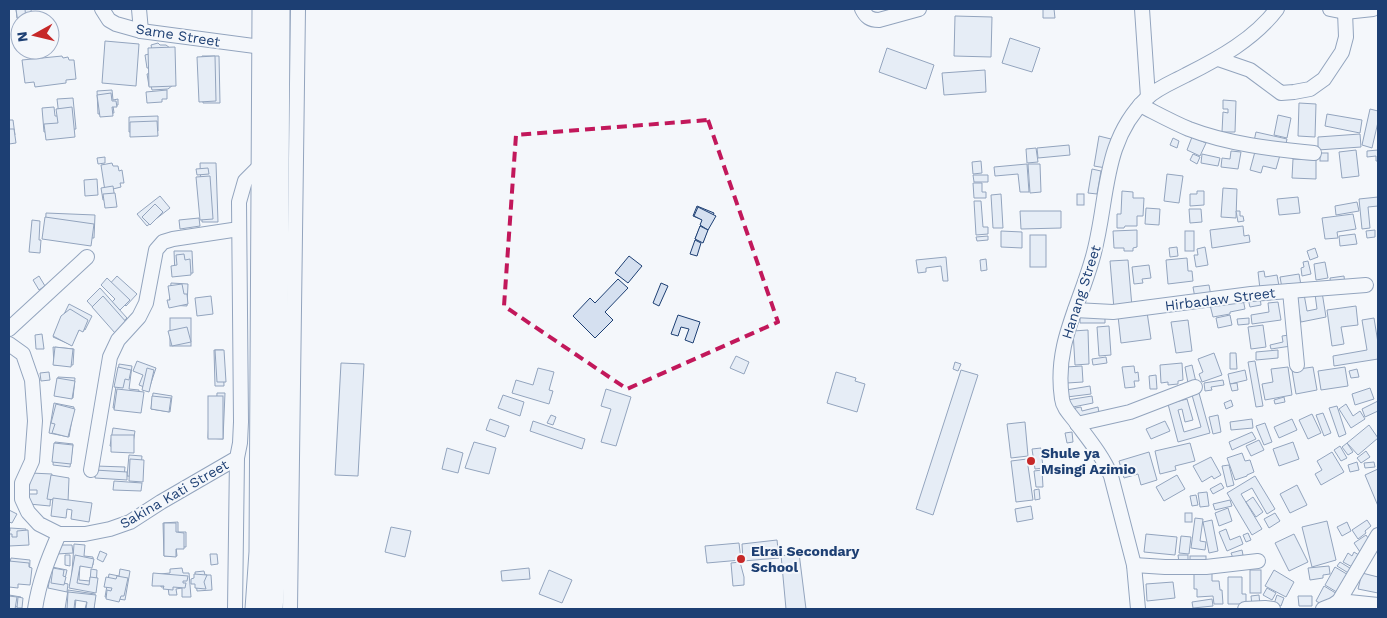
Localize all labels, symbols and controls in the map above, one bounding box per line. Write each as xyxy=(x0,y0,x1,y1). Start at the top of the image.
north arrow xyxy=(10,10,60,60)
street label: Same Street xyxy=(135,20,221,50)
text: N xyxy=(13,31,31,43)
street label: Hanang Street xyxy=(1058,243,1104,341)
street label: Hirbadaw Street xyxy=(1164,284,1276,314)
place label: Shule ya Msingi Azimio xyxy=(1041,445,1136,477)
marker: Shule ya Msingi Azimio xyxy=(1025,455,1037,467)
street label: Sakina Kati Street xyxy=(117,456,231,532)
place label: Elrai Secondary School xyxy=(751,543,860,575)
marker: Elrai Secondary School xyxy=(735,553,747,565)

